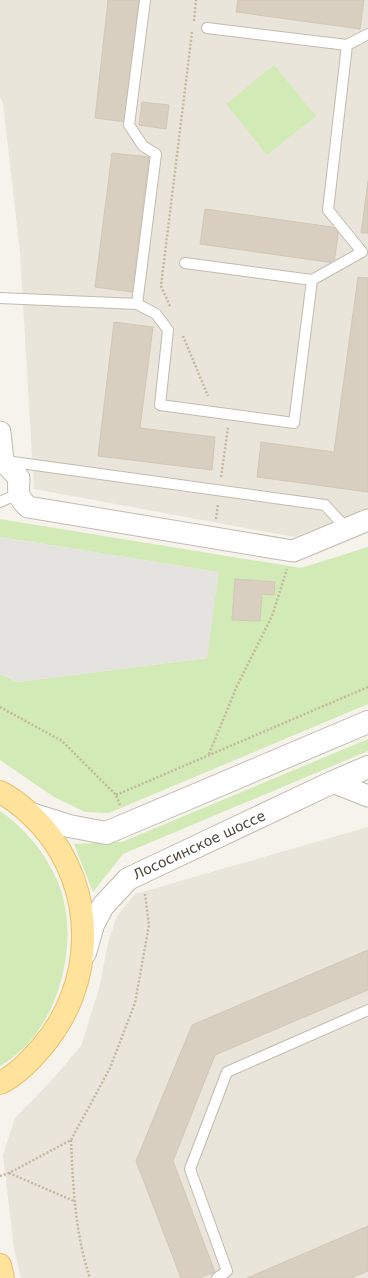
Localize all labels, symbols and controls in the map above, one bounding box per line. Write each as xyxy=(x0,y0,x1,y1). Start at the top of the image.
street label: Лососинское шоссе xyxy=(130,807,268,883)

